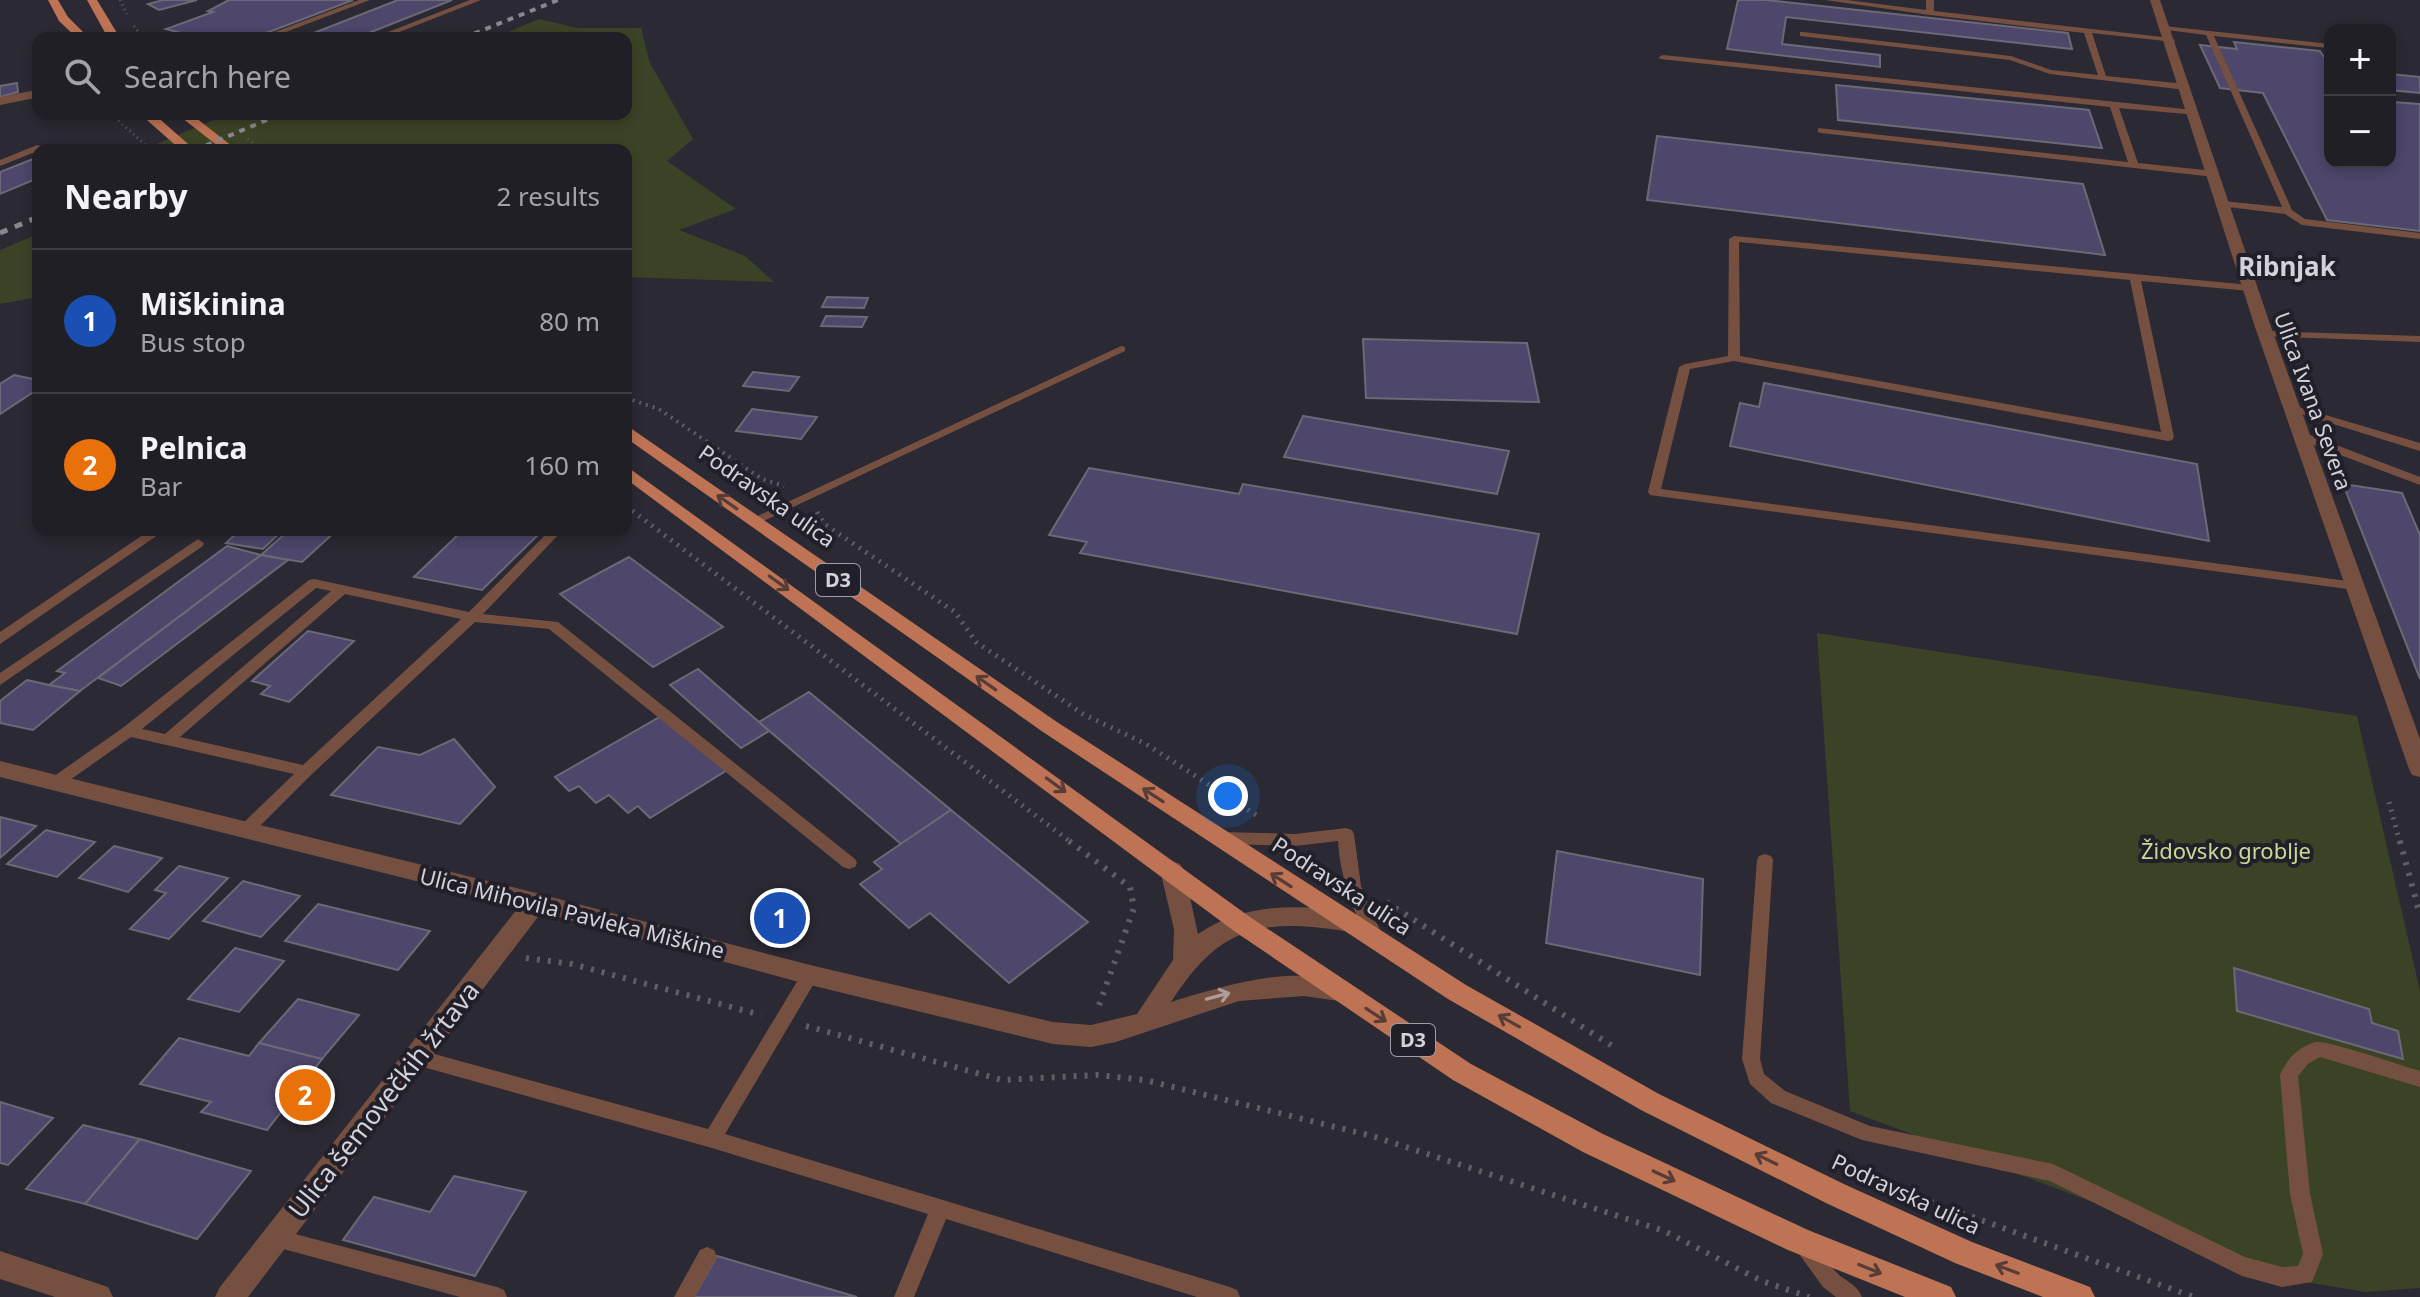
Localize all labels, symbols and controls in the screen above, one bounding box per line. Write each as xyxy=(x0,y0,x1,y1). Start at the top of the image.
map controls xyxy=(2324,24,2396,168)
button: + xyxy=(2324,24,2396,96)
search box xyxy=(32,32,632,120)
icon: search xyxy=(60,54,104,98)
text: Search here xyxy=(124,56,291,97)
button: − xyxy=(2324,96,2396,168)
text: Nearby xyxy=(64,173,188,219)
text: 2 results xyxy=(496,178,600,214)
district label: Ribnjak xyxy=(2238,248,2337,284)
text: Miškinina xyxy=(140,283,286,324)
text: 1 xyxy=(83,303,97,339)
text: 80 m xyxy=(539,303,600,339)
street label: Ulica Ivana Severa xyxy=(2268,308,2360,494)
text: Bus stop xyxy=(140,324,246,360)
text: Pelnica xyxy=(140,427,247,468)
street label: Podravska ulica xyxy=(693,437,842,554)
text: 2 xyxy=(83,447,97,483)
text: 160 m xyxy=(524,447,600,483)
text: Bar xyxy=(140,468,182,504)
one-way arrow xyxy=(716,494,738,510)
road number: D3 xyxy=(816,564,860,596)
one-way arrow xyxy=(768,575,790,592)
one-way arrow xyxy=(976,675,998,691)
your location xyxy=(1208,776,1248,816)
one-way arrow xyxy=(1045,777,1066,794)
one-way arrow xyxy=(1142,787,1164,803)
street label: Podravska ulica xyxy=(1267,829,1418,941)
park label: Židovsko groblje xyxy=(2141,835,2311,865)
street label: Ulica Mihovila Pavleka Miškine xyxy=(417,860,728,964)
one-way arrow xyxy=(1270,871,1292,888)
pin: 1 xyxy=(754,888,806,948)
street label: Ulica šemovečkih žrtava xyxy=(279,973,487,1225)
one-way arrow xyxy=(1205,988,1231,1003)
one-way arrow xyxy=(1364,1006,1386,1023)
one-way arrow xyxy=(1498,1013,1522,1028)
road number: D3 xyxy=(1391,1024,1435,1056)
pin: 2 xyxy=(279,1065,331,1125)
street label: Podravska ulica xyxy=(1827,1146,1986,1241)
one-way arrow xyxy=(1755,1151,1779,1167)
one-way arrow xyxy=(1651,1169,1675,1184)
one-way arrow xyxy=(1995,1261,2020,1275)
one-way arrow xyxy=(1857,1262,1882,1277)

